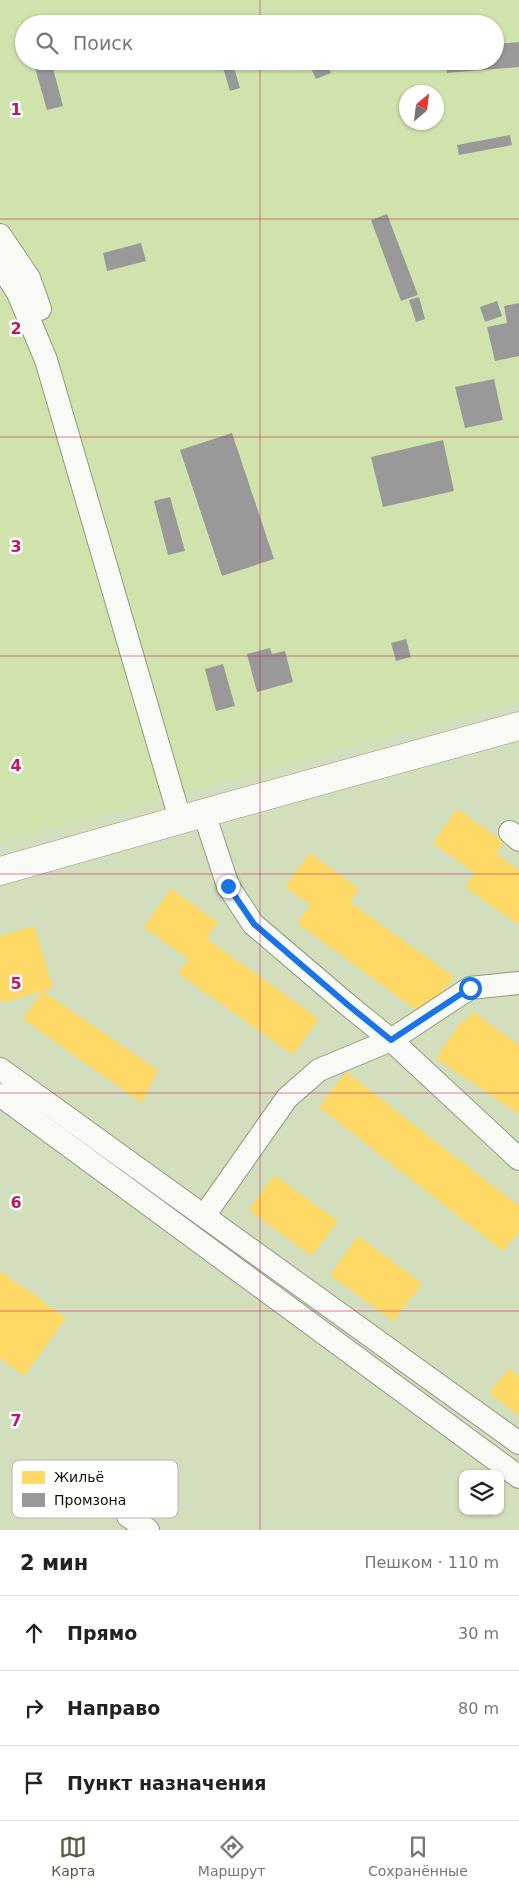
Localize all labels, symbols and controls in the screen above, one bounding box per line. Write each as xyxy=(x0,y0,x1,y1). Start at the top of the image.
search box xyxy=(15,15,504,70)
icon: search xyxy=(33,29,61,57)
text: Поиск xyxy=(73,32,133,54)
north arrow xyxy=(399,85,444,130)
text: 1 xyxy=(10,100,22,119)
text: 2 xyxy=(10,319,22,338)
text: 3 xyxy=(10,537,22,556)
text: 4 xyxy=(10,756,22,775)
route end xyxy=(217,875,240,898)
text: 5 xyxy=(10,974,22,993)
route start xyxy=(459,977,482,1000)
text: 6 xyxy=(10,1193,22,1212)
text: 7 xyxy=(10,1411,22,1430)
legend xyxy=(12,1460,178,1518)
text: Жильё xyxy=(54,1469,104,1485)
map controls xyxy=(459,1470,504,1515)
button: layers xyxy=(459,1470,504,1515)
text: Промзона xyxy=(54,1492,126,1508)
text: 2 мин xyxy=(20,1551,88,1575)
text: Пешком · 110 m xyxy=(364,1553,499,1572)
icon: ahead xyxy=(20,1619,48,1647)
text: Прямо xyxy=(67,1622,137,1644)
text: 30 m xyxy=(458,1624,499,1643)
icon: right xyxy=(20,1694,48,1722)
text: Направо xyxy=(67,1697,160,1719)
text: 80 m xyxy=(458,1699,499,1718)
icon: arrive xyxy=(20,1769,48,1797)
text: Пункт назначения xyxy=(67,1772,266,1794)
tab: Карта xyxy=(51,1833,95,1879)
tab: Маршрут xyxy=(198,1833,265,1879)
tab: Сохранённые xyxy=(368,1833,468,1879)

